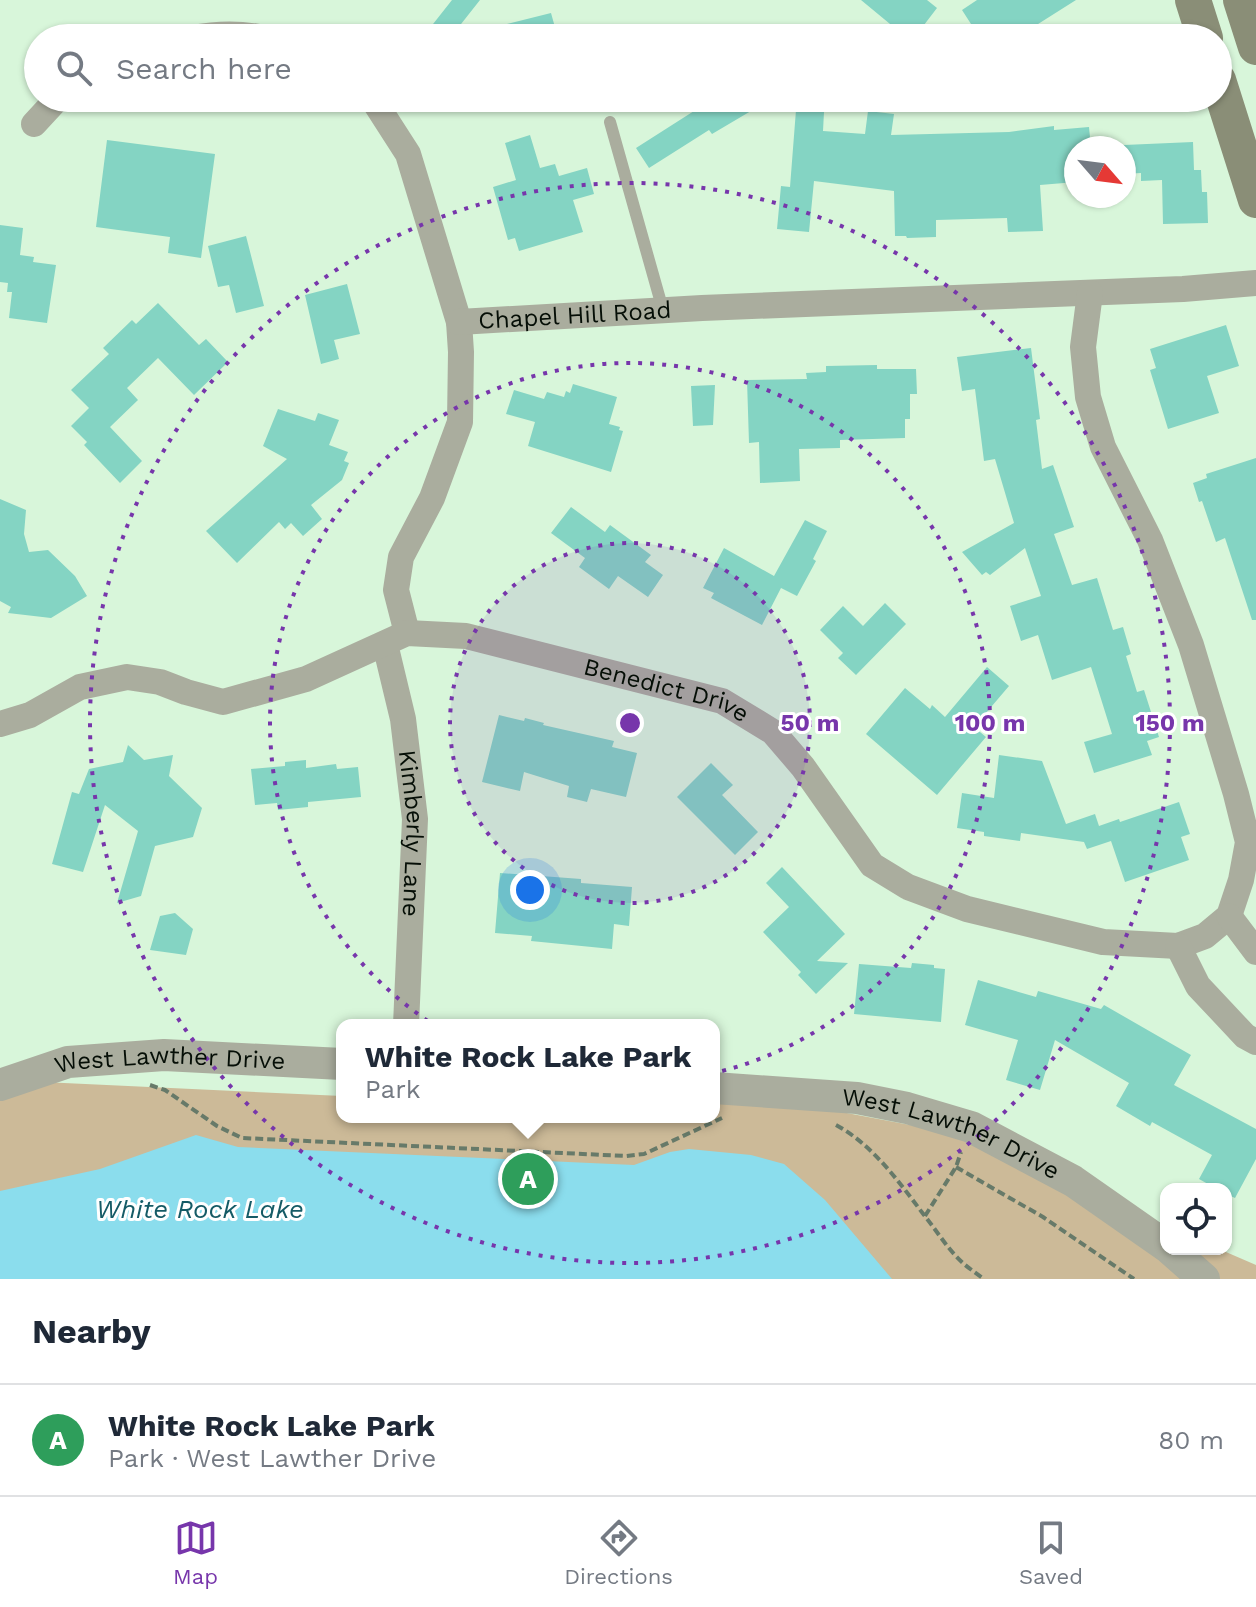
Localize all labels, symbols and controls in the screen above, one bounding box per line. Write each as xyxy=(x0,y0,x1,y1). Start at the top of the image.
search box xyxy=(24,24,1232,112)
icon: search xyxy=(52,46,96,90)
text: Search here xyxy=(116,51,292,86)
north arrow xyxy=(1064,136,1136,208)
street label: Chapel Hill Road xyxy=(478,296,672,335)
street label: Benedict Drive xyxy=(581,652,754,728)
centre of rings xyxy=(616,709,644,737)
text: 50 m xyxy=(781,709,839,737)
text: 100 m xyxy=(955,709,1025,737)
text: 150 m xyxy=(1135,709,1205,737)
street label: Kimberly Lane xyxy=(393,748,429,917)
your location xyxy=(510,870,550,910)
popup xyxy=(336,1019,720,1123)
text: White Rock Lake Park xyxy=(365,1039,691,1074)
street label: West Lawther Drive xyxy=(51,1041,286,1079)
text: Park xyxy=(365,1074,421,1104)
street label: West Lawther Drive xyxy=(841,1083,1064,1185)
pin: A xyxy=(502,1149,554,1209)
map controls xyxy=(1160,1183,1232,1255)
button: locate xyxy=(1160,1183,1232,1255)
water label: White Rock Lake xyxy=(96,1194,304,1224)
text: Nearby xyxy=(32,1311,151,1351)
text: White Rock Lake Park xyxy=(108,1408,435,1443)
text: A xyxy=(49,1425,67,1455)
text: 80 m xyxy=(1158,1425,1224,1455)
text: Park · West Lawther Drive xyxy=(108,1443,436,1473)
tab: Map xyxy=(173,1516,218,1589)
tab: Directions xyxy=(564,1516,673,1589)
tab: Saved xyxy=(1019,1516,1083,1589)

